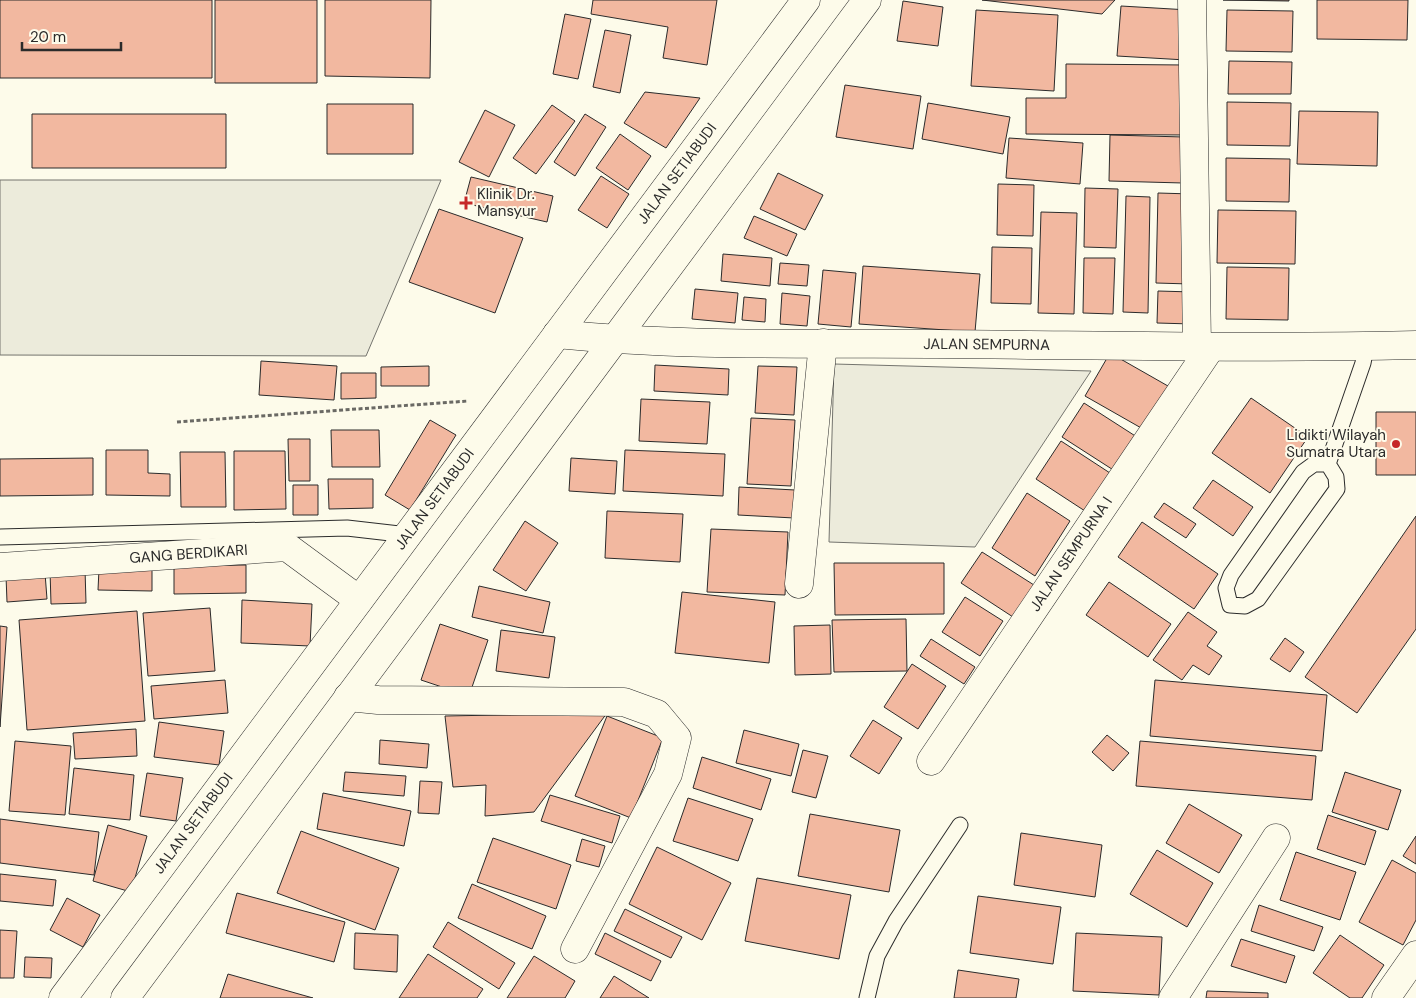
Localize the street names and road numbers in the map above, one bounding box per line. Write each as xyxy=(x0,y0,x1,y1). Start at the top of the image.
street label: JALAN SETIABUDI xyxy=(633,119,721,228)
street label: JALAN SEMPURNA xyxy=(923,334,1050,355)
street label: JALAN SETIABUDI xyxy=(390,445,479,554)
street label: JALAN SEMPURNA I xyxy=(1025,493,1117,615)
street label: GANG BERDIKARI xyxy=(129,540,248,568)
street label: JALAN SETIABUDI xyxy=(149,769,237,878)

